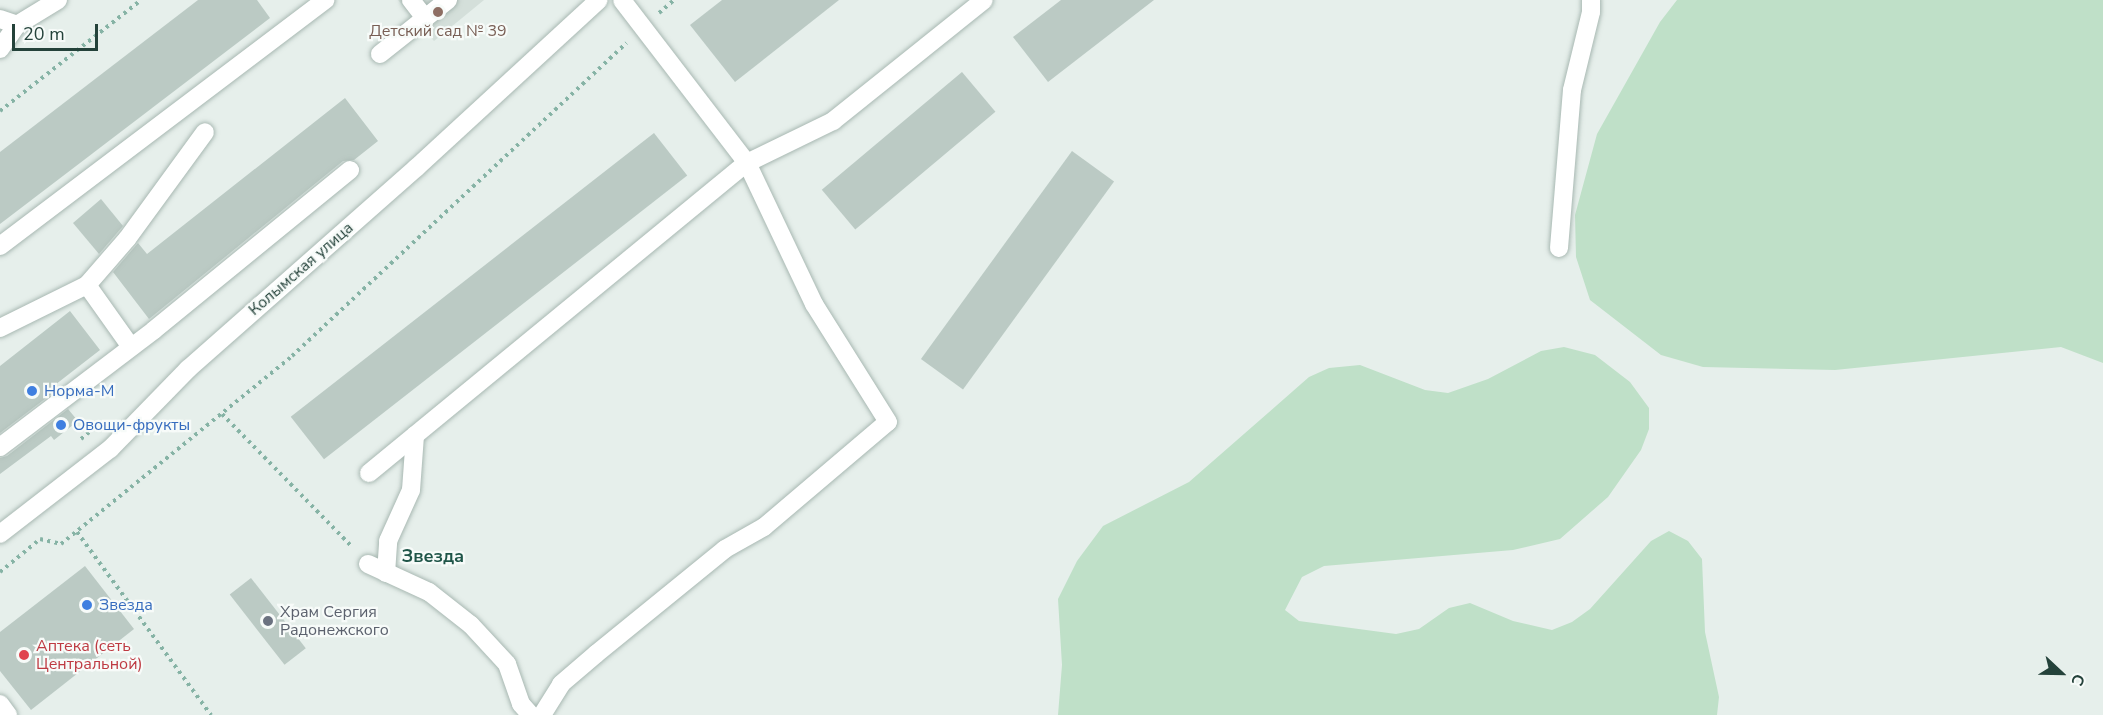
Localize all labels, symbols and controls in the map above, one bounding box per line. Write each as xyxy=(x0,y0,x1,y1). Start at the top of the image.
marker: Детский сад № 39 xyxy=(431,5,445,19)
scale bar xyxy=(15,12,100,50)
place label: Детский сад № 39 xyxy=(369,21,507,41)
text: 20 m xyxy=(23,22,65,46)
street label: Колымская улица xyxy=(245,218,357,320)
place label: Норма-М xyxy=(44,381,114,401)
marker: Норма-М xyxy=(25,384,39,398)
place label: Овощи-фрукты xyxy=(73,415,190,435)
marker: Овощи-фрукты xyxy=(54,418,68,432)
district label: Звезда xyxy=(402,545,464,567)
place label: Звезда xyxy=(99,595,153,615)
marker: Звезда xyxy=(80,598,94,612)
place label: Храм Сергия Радонежского xyxy=(280,602,389,640)
marker: Храм Сергия Радонежского xyxy=(261,614,275,628)
place label: Аптека (сеть Центральной) xyxy=(36,636,143,674)
north arrow xyxy=(2031,643,2091,703)
marker: Аптека (сеть Центральной) xyxy=(17,648,31,662)
text: С xyxy=(2065,671,2090,689)

